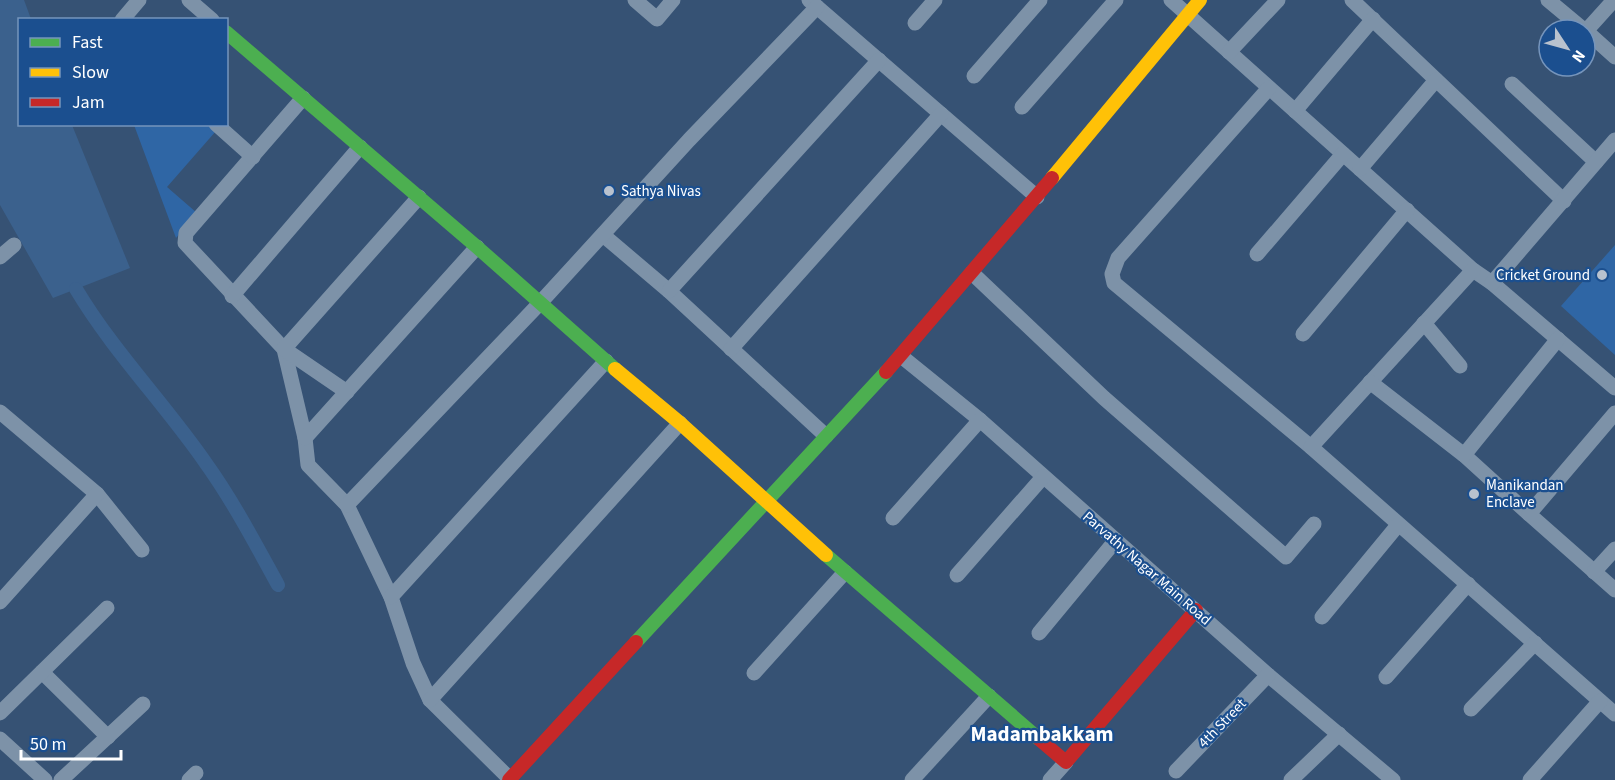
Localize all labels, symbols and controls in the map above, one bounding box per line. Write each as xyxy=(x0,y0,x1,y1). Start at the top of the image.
legend xyxy=(18,18,228,126)
north arrow xyxy=(1537,18,1597,78)
text: Fast xyxy=(72,30,103,55)
text: N xyxy=(1566,45,1590,67)
text: Slow xyxy=(72,60,109,85)
text: Jam xyxy=(72,90,105,115)
place label: Sathya Nivas xyxy=(621,181,701,202)
marker: Sathya Nivas xyxy=(602,184,616,198)
place label: Cricket Ground xyxy=(1496,265,1590,286)
marker: Cricket Ground xyxy=(1595,268,1609,282)
place label: Manikandan Enclave xyxy=(1486,475,1564,513)
marker: Manikandan Enclave xyxy=(1467,487,1481,501)
street label: Parvathy Nagar Main Road xyxy=(1078,507,1216,630)
street label: 4th Street xyxy=(1194,694,1251,753)
district label: Madambakkam xyxy=(971,719,1113,749)
scale bar xyxy=(21,723,122,761)
text: 50 m xyxy=(30,732,66,757)

